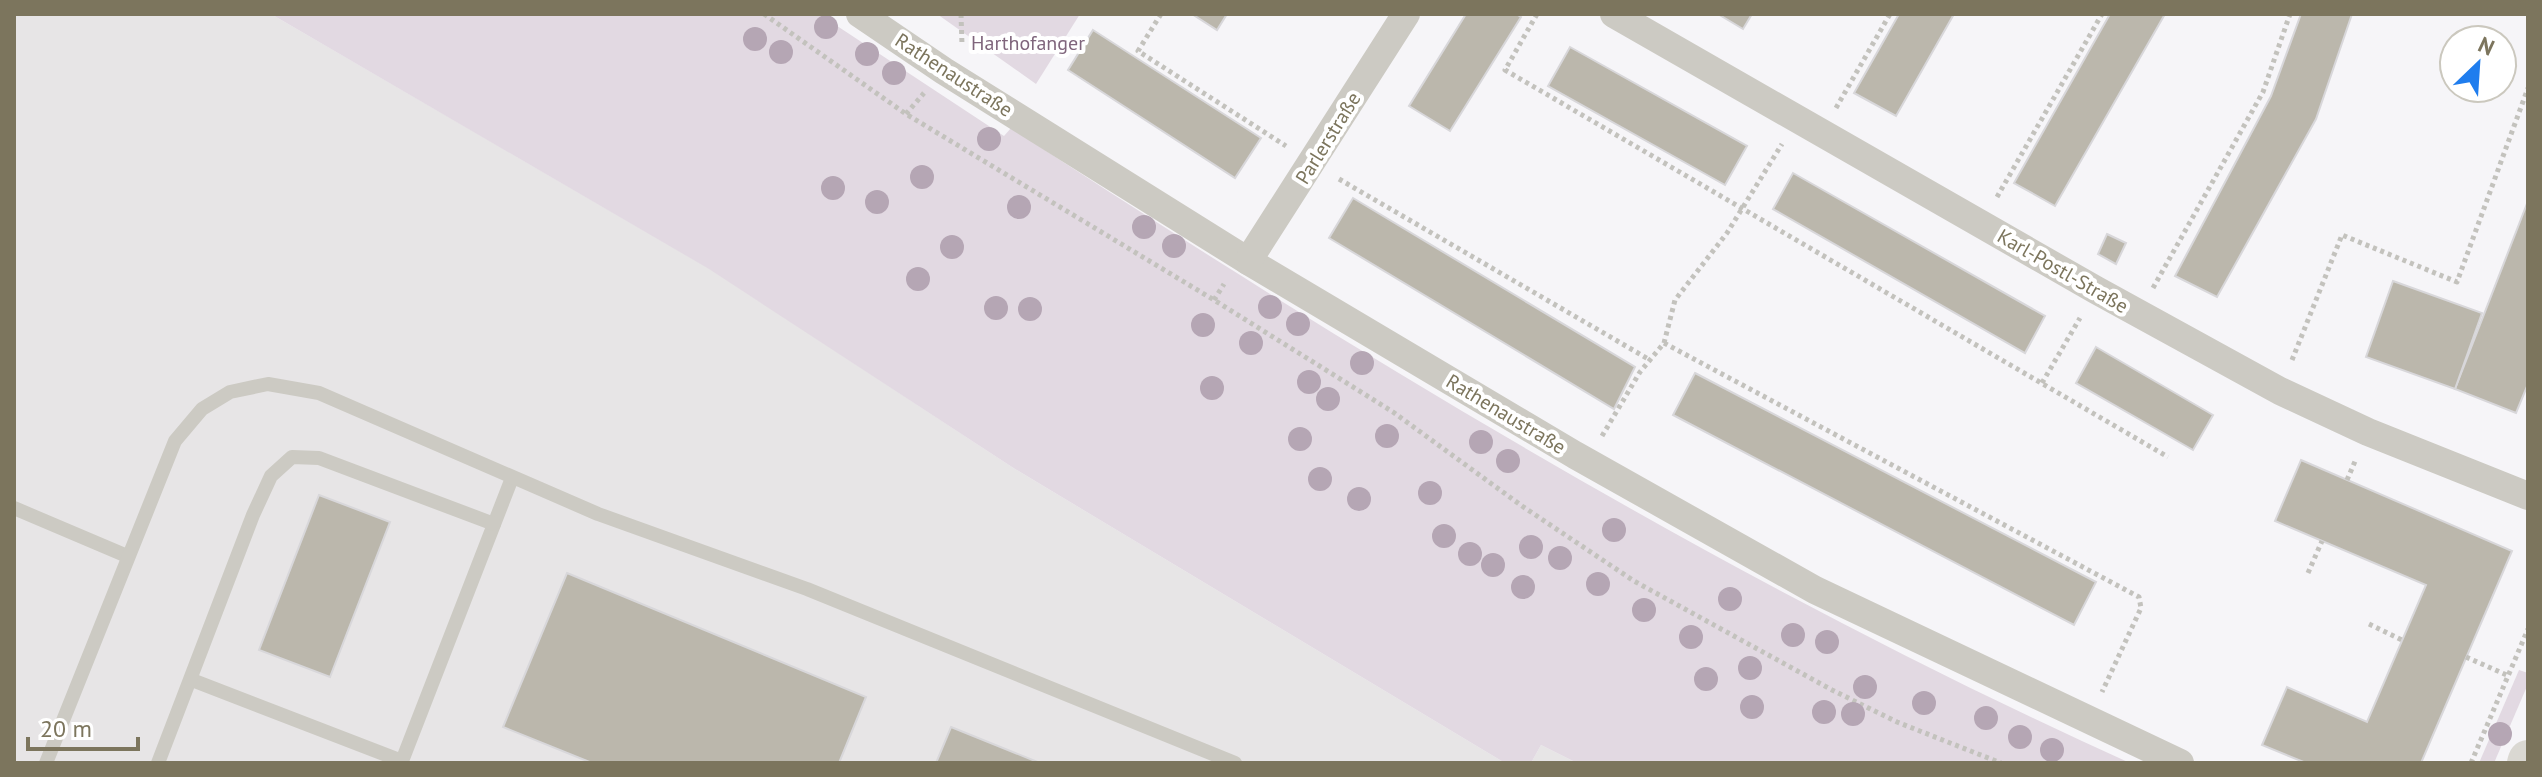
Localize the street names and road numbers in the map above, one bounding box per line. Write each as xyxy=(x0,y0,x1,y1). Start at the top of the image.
street label: Rathenaustraße xyxy=(890,27,1018,123)
street label: Parlerstraße xyxy=(1289,87,1367,189)
street label: Karl-Postl-Straße xyxy=(1993,223,2133,319)
street label: Rathenaustraße xyxy=(1441,368,1571,460)

